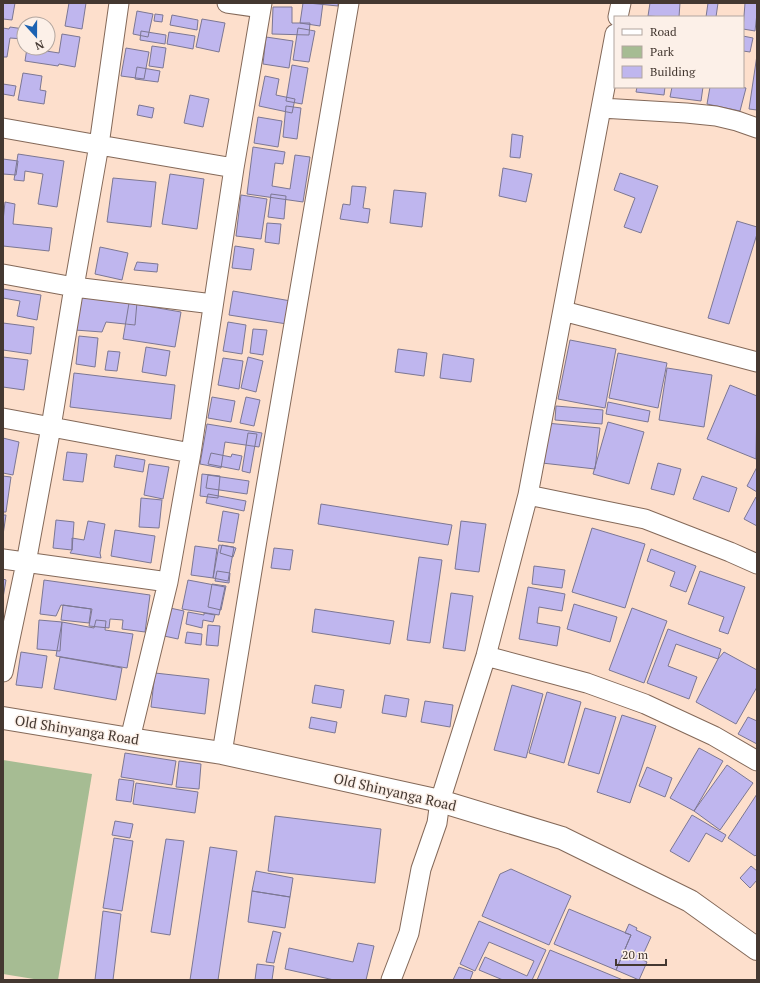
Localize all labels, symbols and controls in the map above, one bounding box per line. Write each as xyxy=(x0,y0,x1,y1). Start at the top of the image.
north arrow xyxy=(16,16,56,56)
legend xyxy=(614,16,744,88)
text: Road xyxy=(650,24,677,39)
text: N xyxy=(33,37,46,54)
text: Park xyxy=(650,44,675,59)
text: Building xyxy=(650,64,696,79)
street label: Old Shinyanga Road xyxy=(14,710,141,749)
street label: Old Shinyanga Road xyxy=(332,768,459,815)
scale bar xyxy=(616,941,666,967)
text: 20 m xyxy=(622,947,649,962)

